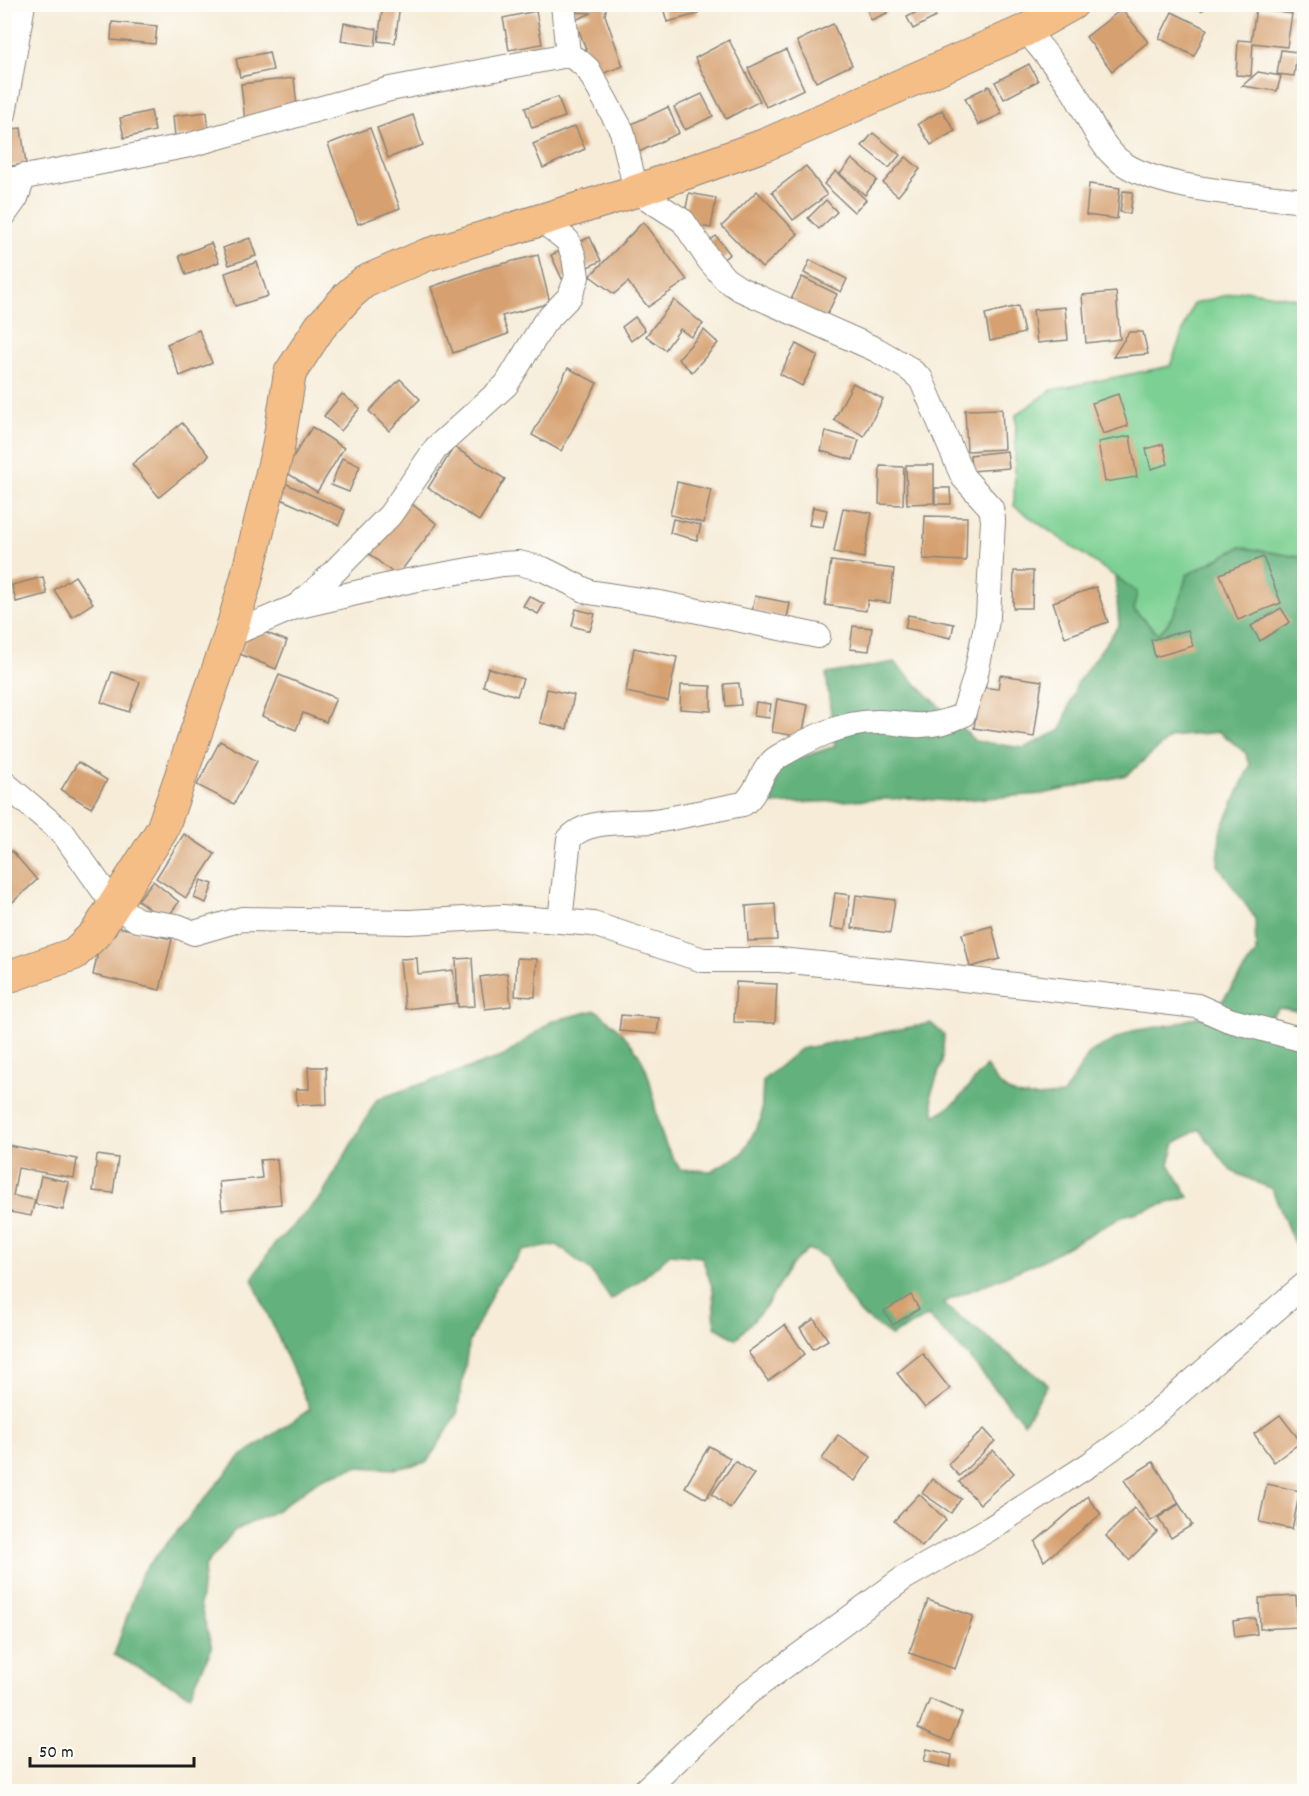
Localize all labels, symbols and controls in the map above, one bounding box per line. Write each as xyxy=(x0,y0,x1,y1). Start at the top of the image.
scale bar xyxy=(30,1730,194,1768)
text: 50 m xyxy=(39,1741,74,1766)

